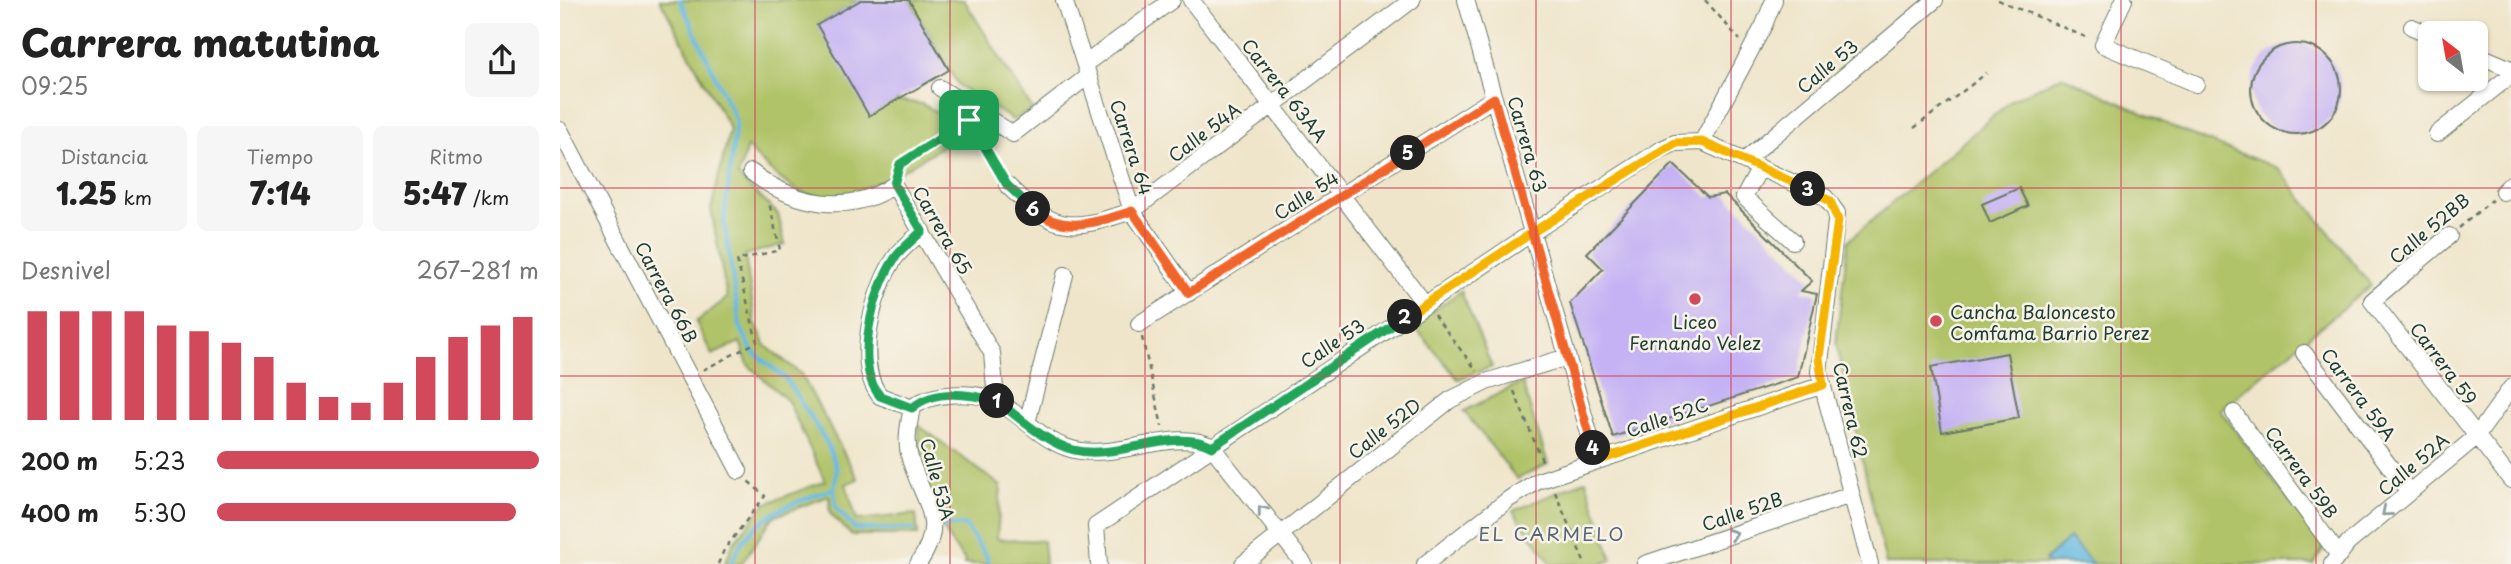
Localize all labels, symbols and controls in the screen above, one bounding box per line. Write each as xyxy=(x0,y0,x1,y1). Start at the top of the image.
text: Carrera matutina xyxy=(21,13,380,70)
north arrow xyxy=(2418,21,2488,91)
map controls xyxy=(2418,21,2488,91)
button: share xyxy=(465,23,539,97)
street label: Carrera 63AA xyxy=(1236,32,1334,148)
street label: Calle 53 xyxy=(1791,32,1863,100)
text: 09:25 xyxy=(21,68,88,103)
pin xyxy=(939,90,999,150)
street label: Carrera 63 xyxy=(1501,93,1555,195)
street label: Carrera 64 xyxy=(1104,96,1160,198)
street label: Calle 54A xyxy=(1162,96,1246,168)
icon: arrive xyxy=(950,101,988,139)
pin: 5 xyxy=(1390,136,1426,170)
text: 5 xyxy=(1401,138,1414,166)
text: Distancia xyxy=(60,142,148,170)
text: Tiempo xyxy=(247,142,313,170)
text: Ritmo xyxy=(429,142,483,170)
street label: Calle 54 xyxy=(1268,164,1344,226)
text: 1.25 xyxy=(56,170,117,215)
text: 7:14 xyxy=(249,170,311,215)
text: 5:47 xyxy=(403,170,467,215)
pin: 3 xyxy=(1790,172,1826,206)
text: 3 xyxy=(1801,174,1814,202)
street label: Carrera 65 xyxy=(907,181,979,279)
text: km xyxy=(117,183,152,211)
text: /km xyxy=(467,183,509,211)
street label: Calle 52BB xyxy=(2383,186,2475,270)
pin: 6 xyxy=(1016,192,1050,227)
text: 6 xyxy=(1026,194,1039,222)
street label: Carrera 66B xyxy=(629,236,705,348)
text: Desnivel xyxy=(21,252,111,287)
text: 267–281 m xyxy=(417,252,539,287)
marker: Liceo Fernando Velez xyxy=(1687,291,1703,307)
place label: Cancha Baloncesto Comfama Barrio Perez xyxy=(1950,298,2150,346)
pin: 2 xyxy=(1388,300,1422,334)
text: 2 xyxy=(1398,302,1411,330)
place label: Liceo Fernando Velez xyxy=(1629,308,1761,356)
street label: Calle 53 xyxy=(1294,312,1370,374)
marker: Cancha Baloncesto Comfama Barrio Perez xyxy=(1928,313,1944,329)
street label: Carrera 59 xyxy=(2404,316,2484,410)
street label: Carrera 59A xyxy=(2315,342,2403,446)
street label: Carrera 62 xyxy=(1827,359,1875,461)
pin: 1 xyxy=(980,384,1014,418)
text: 1 xyxy=(992,386,1001,414)
street label: Calle 52C xyxy=(1622,390,1712,444)
street label: Calle 52D xyxy=(1342,391,1426,465)
street label: Carrera 59B xyxy=(2259,420,2345,524)
street label: Calle 52A xyxy=(2371,426,2455,502)
pin: 4 xyxy=(1576,430,1610,466)
text: 4 xyxy=(1586,433,1599,461)
street label: Calle 53A xyxy=(914,435,962,523)
text: 200 m xyxy=(21,443,98,478)
text: 5:23 xyxy=(133,443,186,478)
street label: Calle 52B xyxy=(1698,485,1786,537)
text: 400 m xyxy=(21,495,99,530)
text: 5:30 xyxy=(133,495,186,530)
one-way arrow xyxy=(2381,504,2394,516)
one-way arrow xyxy=(1258,506,1271,518)
district label: EL CARMELO xyxy=(1478,519,1626,547)
one-way arrow xyxy=(1726,528,1738,543)

